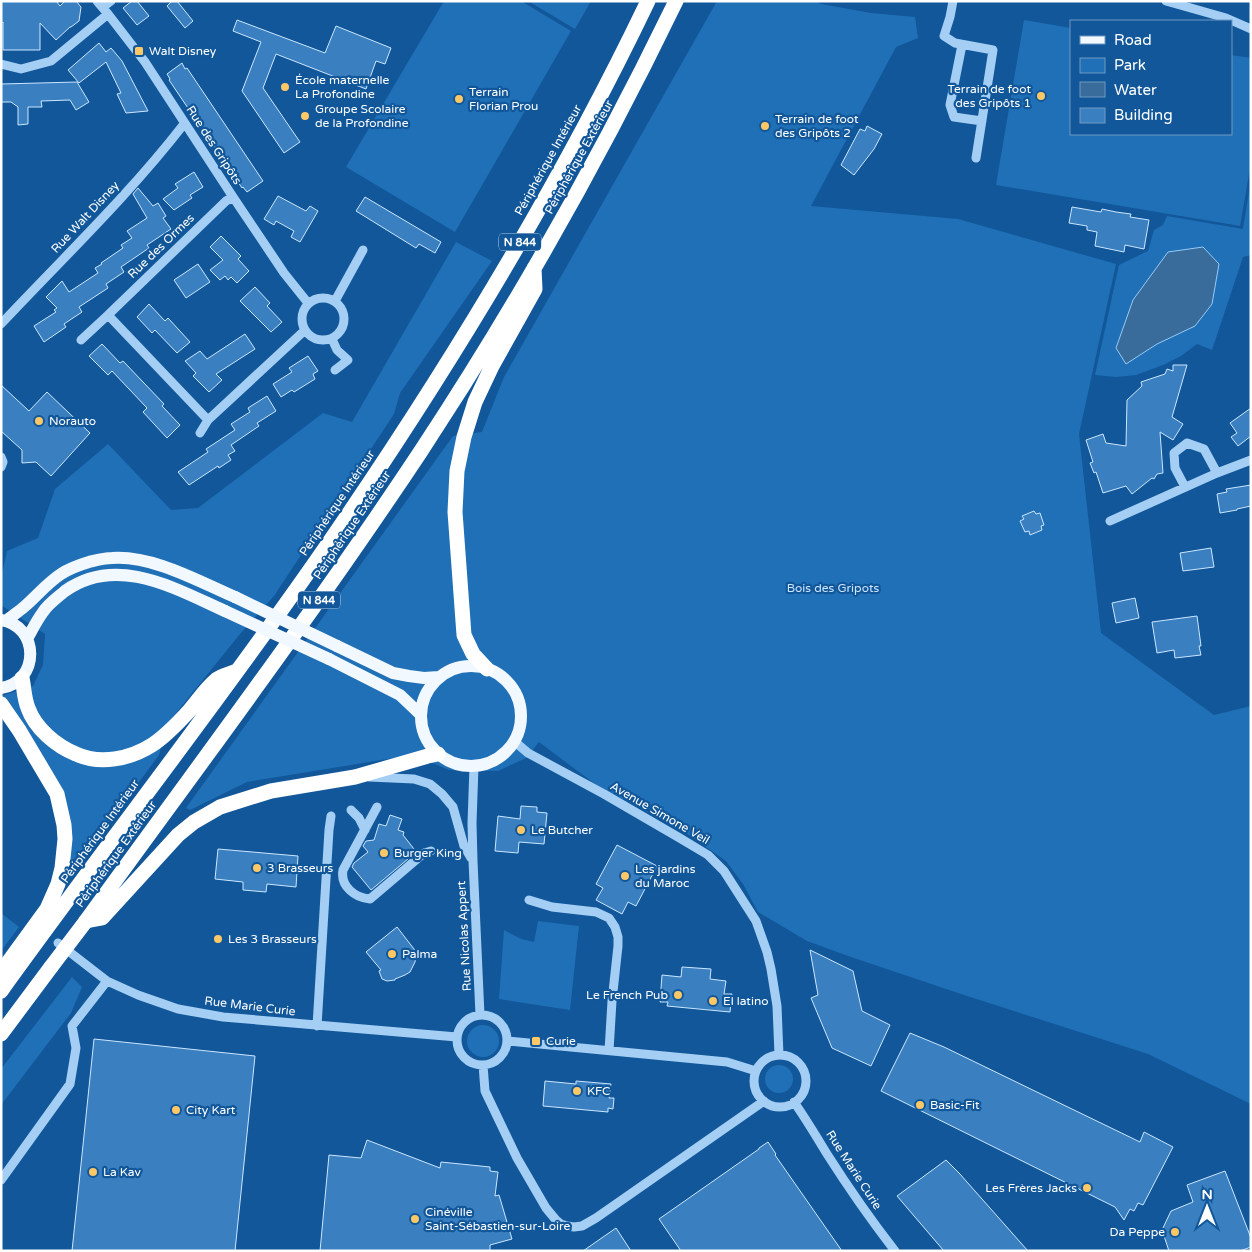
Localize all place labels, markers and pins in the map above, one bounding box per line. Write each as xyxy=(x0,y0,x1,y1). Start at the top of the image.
place label: Walt Disney xyxy=(149,44,217,58)
marker: Walt Disney xyxy=(133,45,145,57)
place label: École maternelle La Profondine xyxy=(295,73,390,101)
marker: École maternelle La Profondine xyxy=(279,81,291,93)
place label: Terrain de foot des Gripôts 1 xyxy=(947,82,1031,110)
place label: Terrain Florian Prou xyxy=(469,85,538,113)
marker: Terrain de foot des Gripôts 1 xyxy=(1035,90,1047,102)
marker: Terrain Florian Prou xyxy=(453,93,465,105)
place label: Groupe Scolaire de la Profondine xyxy=(315,102,409,130)
marker: Groupe Scolaire de la Profondine xyxy=(299,110,311,122)
place label: Terrain de foot des Gripôts 2 xyxy=(775,112,859,140)
marker: Terrain de foot des Gripôts 2 xyxy=(759,120,771,132)
place label: Norauto xyxy=(49,414,96,428)
marker: Norauto xyxy=(33,415,45,427)
place label: Le Butcher xyxy=(531,823,593,837)
marker: Le Butcher xyxy=(515,824,527,836)
place label: Burger King xyxy=(394,846,462,860)
marker: Burger King xyxy=(378,847,390,859)
place label: 3 Brasseurs xyxy=(267,861,333,875)
marker: 3 Brasseurs xyxy=(251,862,263,874)
place label: Les jardins du Maroc xyxy=(635,862,696,890)
marker: Les jardins du Maroc xyxy=(619,870,631,882)
place label: Les 3 Brasseurs xyxy=(228,932,317,946)
marker: Les 3 Brasseurs xyxy=(212,933,224,945)
place label: Palma xyxy=(402,947,437,961)
marker: Palma xyxy=(386,948,398,960)
place label: Le French Pub xyxy=(586,988,668,1002)
marker: Le French Pub xyxy=(672,989,684,1001)
place label: El latino xyxy=(723,994,769,1008)
marker: El latino xyxy=(707,995,719,1007)
place label: Curie xyxy=(546,1034,576,1048)
marker: Curie xyxy=(530,1035,542,1047)
place label: KFC xyxy=(587,1084,610,1098)
marker: KFC xyxy=(571,1085,583,1097)
place label: Basic-Fit xyxy=(930,1098,980,1112)
marker: Basic-Fit xyxy=(914,1099,926,1111)
place label: City Kart xyxy=(186,1103,236,1117)
marker: City Kart xyxy=(170,1104,182,1116)
place label: La Kav xyxy=(103,1165,141,1179)
marker: La Kav xyxy=(87,1166,99,1178)
place label: Les Frères Jacks xyxy=(985,1181,1077,1195)
marker: Les Frères Jacks xyxy=(1081,1182,1093,1194)
place label: Cinéville Saint-Sébastien-sur-Loire xyxy=(425,1205,570,1233)
marker: Cinéville Saint-Sébastien-sur-Loire xyxy=(409,1213,421,1225)
place label: Da Peppe xyxy=(1110,1225,1165,1239)
marker: Da Peppe xyxy=(1169,1226,1181,1238)

